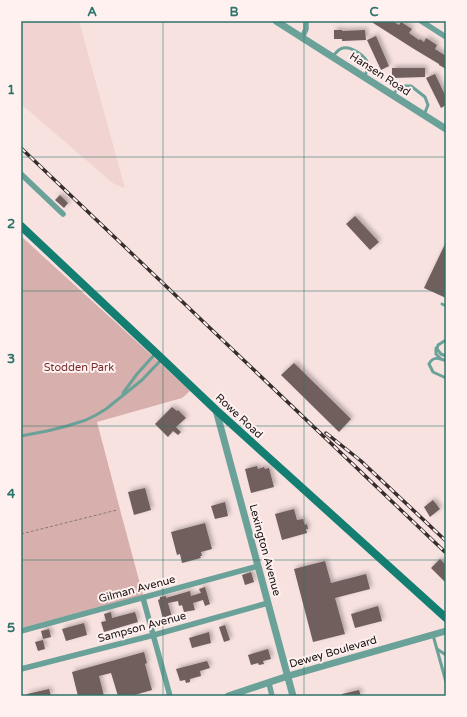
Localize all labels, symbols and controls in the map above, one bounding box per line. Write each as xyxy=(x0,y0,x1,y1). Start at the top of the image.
text: A xyxy=(87,4,97,20)
text: B xyxy=(229,4,239,20)
text: C xyxy=(369,4,379,20)
street label: Hansen Road xyxy=(347,50,413,99)
text: 1 xyxy=(7,82,15,98)
text: 2 xyxy=(7,216,15,232)
text: 3 xyxy=(7,351,15,367)
park label: Stodden Park xyxy=(44,361,114,374)
street label: Rowe Road xyxy=(213,391,265,441)
text: 4 xyxy=(7,486,16,502)
street label: Lexington Avenue xyxy=(246,503,284,597)
street label: Gilman Avenue xyxy=(97,572,177,606)
street label: Sampson Avenue xyxy=(96,609,188,645)
text: 5 xyxy=(7,620,15,636)
street label: Dewey Boulevard xyxy=(288,633,378,671)

